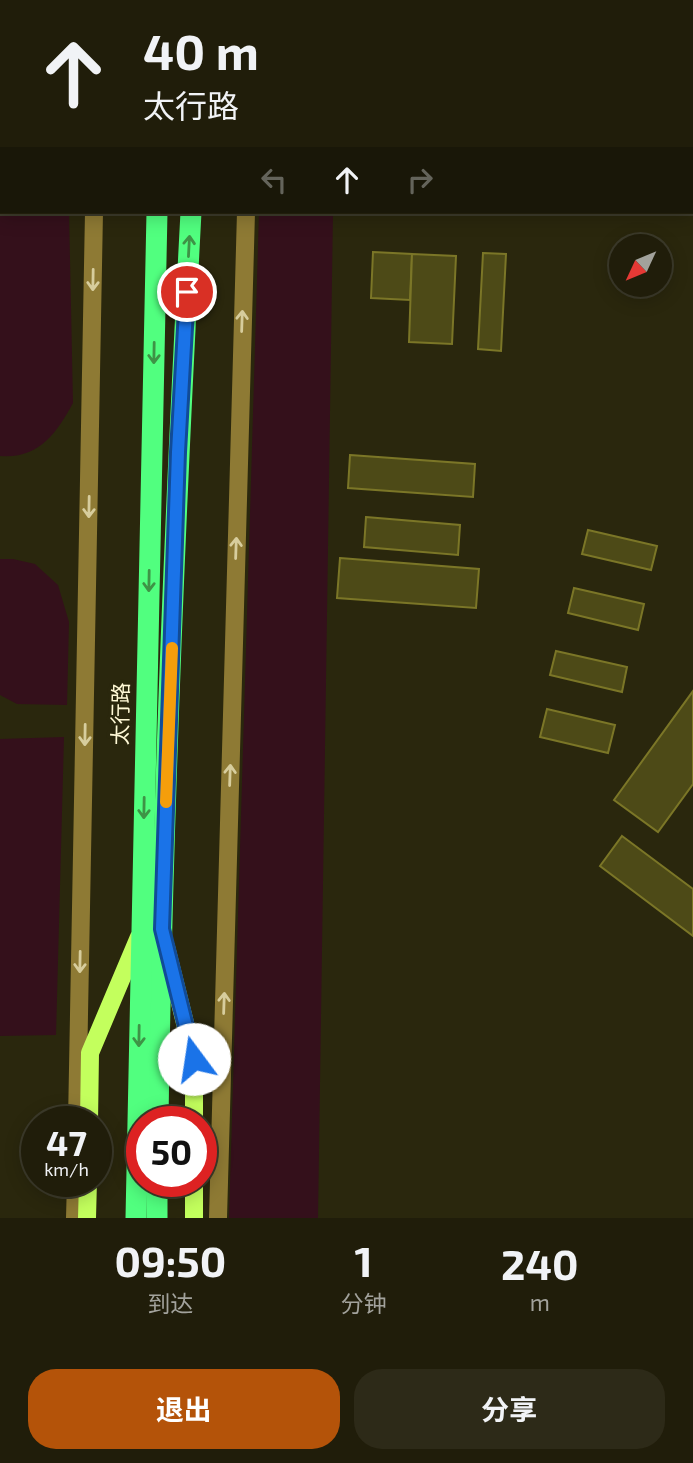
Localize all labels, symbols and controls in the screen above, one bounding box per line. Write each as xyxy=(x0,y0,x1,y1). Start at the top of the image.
text: 40 m xyxy=(143,21,259,80)
icon: ahead xyxy=(28,28,119,119)
text: 太行路 xyxy=(143,86,239,124)
icon: left xyxy=(255,161,293,199)
icon: ahead xyxy=(328,161,366,199)
icon: right xyxy=(401,161,439,199)
one-way arrow xyxy=(183,234,196,257)
north arrow xyxy=(609,234,672,298)
map controls xyxy=(609,234,672,297)
pin xyxy=(157,262,217,322)
one-way arrow xyxy=(86,268,100,291)
icon: arrive xyxy=(168,273,206,311)
one-way arrow xyxy=(235,309,249,332)
one-way arrow xyxy=(147,342,161,365)
one-way arrow xyxy=(82,496,96,519)
one-way arrow xyxy=(229,537,243,560)
one-way arrow xyxy=(142,569,156,592)
street label: 太行路 xyxy=(106,682,133,746)
one-way arrow xyxy=(78,723,92,746)
one-way arrow xyxy=(223,764,237,787)
one-way arrow xyxy=(137,797,150,820)
one-way arrow xyxy=(74,951,87,974)
one-way arrow xyxy=(217,992,231,1015)
position arrow xyxy=(157,1022,231,1096)
one-way arrow xyxy=(132,1024,146,1047)
speed limit sign: 50 xyxy=(126,1106,217,1197)
text: 47 xyxy=(46,1121,87,1163)
text: km/h xyxy=(44,1158,89,1180)
text: 09:50 xyxy=(114,1235,226,1285)
text: 1 xyxy=(354,1235,373,1285)
text: 240 xyxy=(501,1238,579,1288)
text: m xyxy=(530,1288,550,1316)
text: 到达 xyxy=(147,1289,193,1317)
text: 分钟 xyxy=(341,1289,387,1317)
button: 退出 xyxy=(28,1369,340,1449)
button: 分享 xyxy=(354,1369,665,1449)

